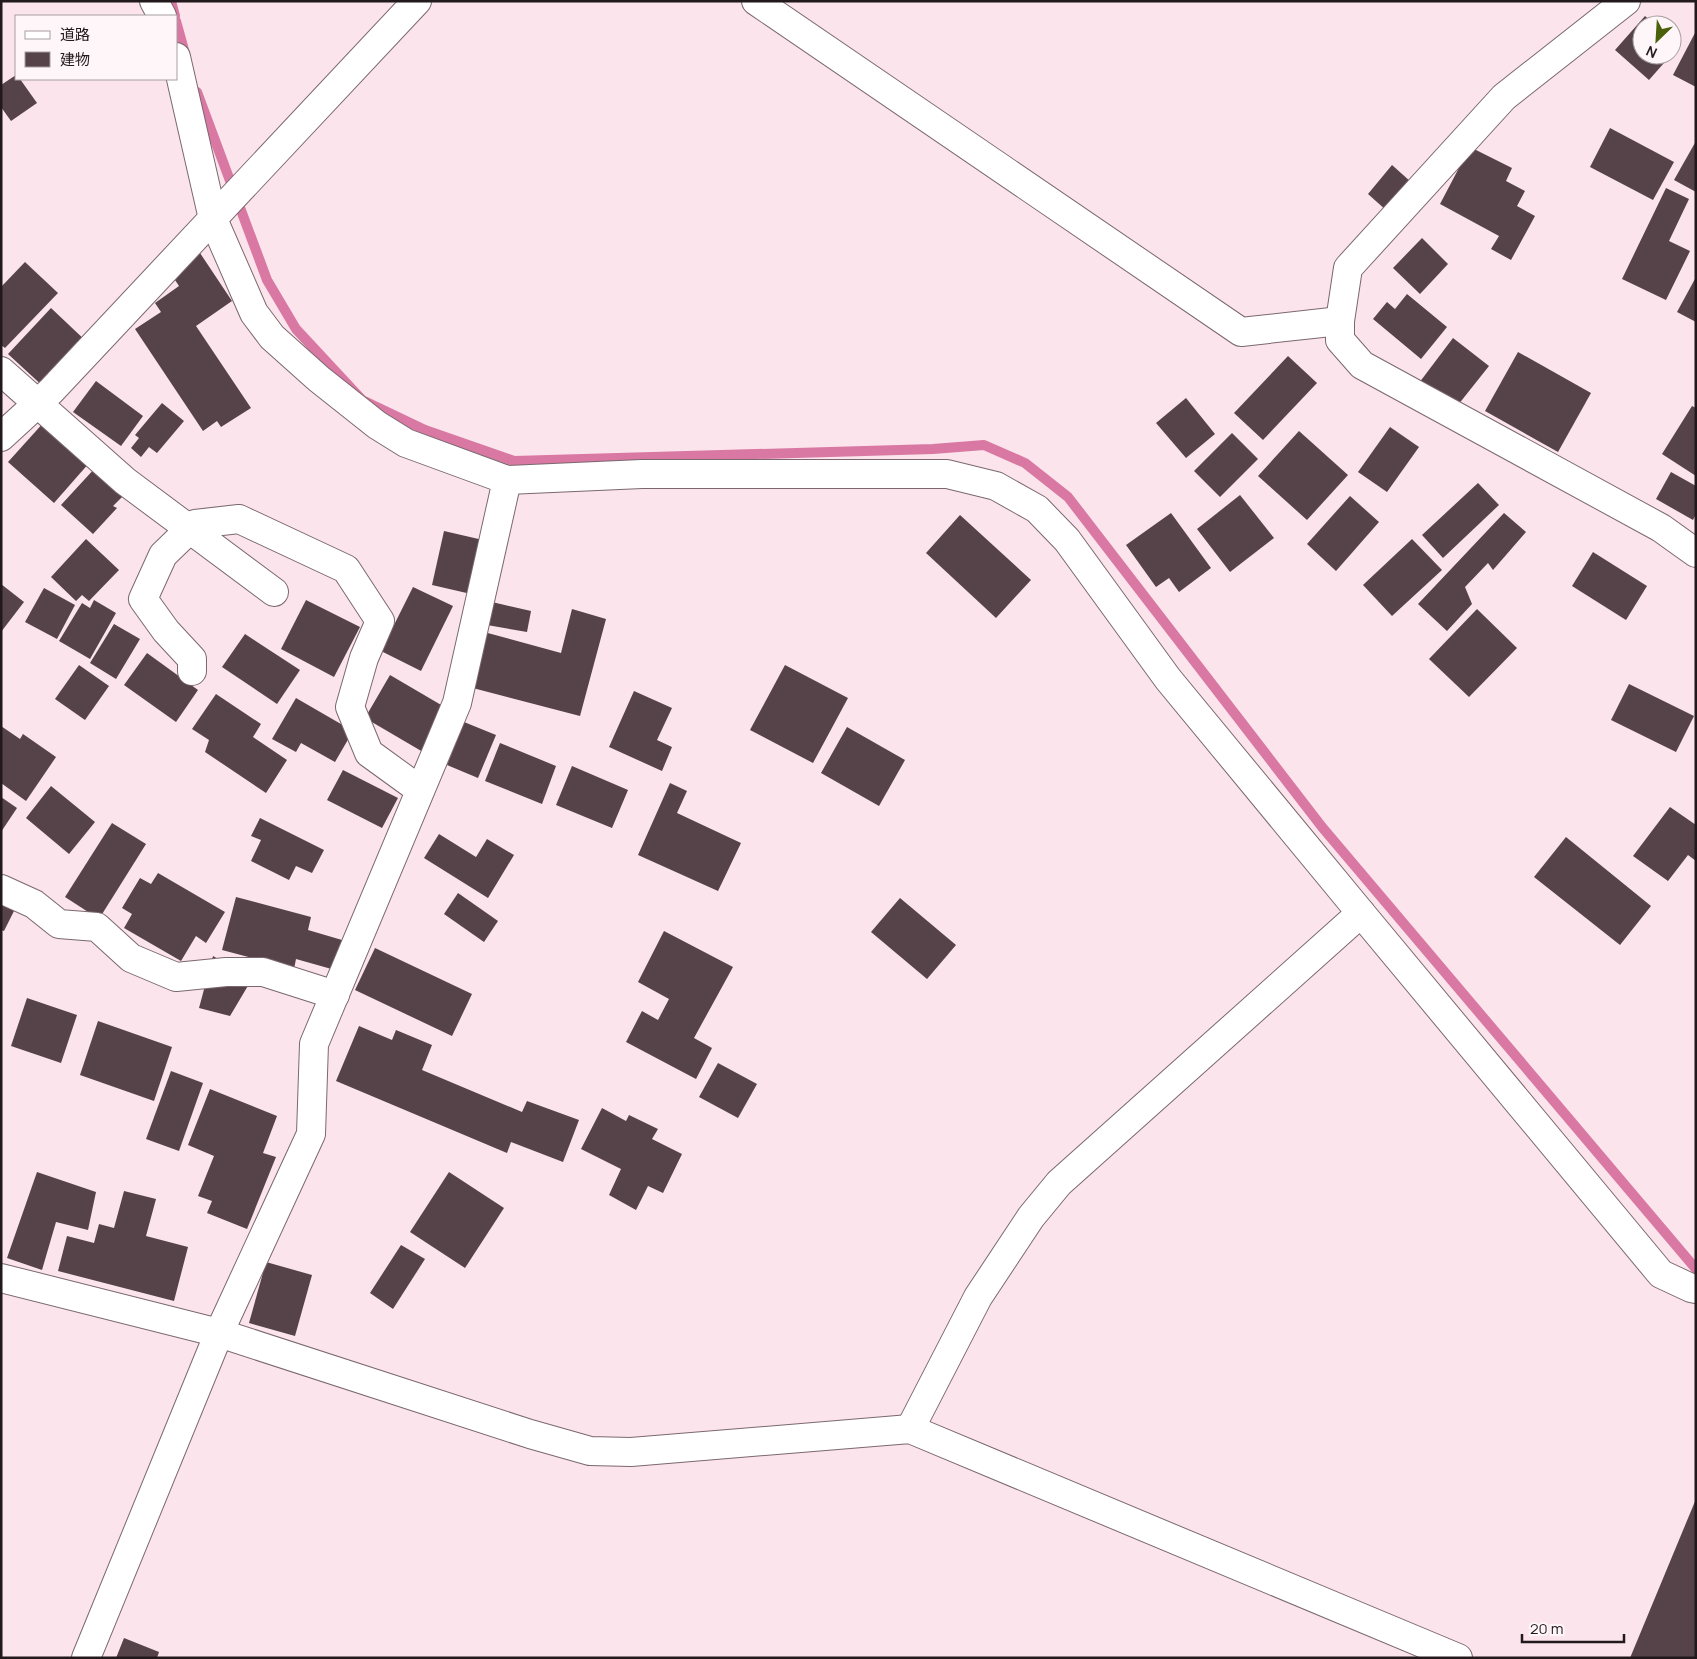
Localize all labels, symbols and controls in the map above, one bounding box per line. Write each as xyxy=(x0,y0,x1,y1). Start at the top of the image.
legend xyxy=(15,15,178,80)
north arrow xyxy=(1632,15,1682,65)
text: 道路 xyxy=(60,24,90,45)
text: N xyxy=(1643,41,1660,63)
text: 建物 xyxy=(60,49,90,70)
scale bar xyxy=(1522,1612,1624,1644)
text: 20 m xyxy=(1530,1618,1563,1639)

